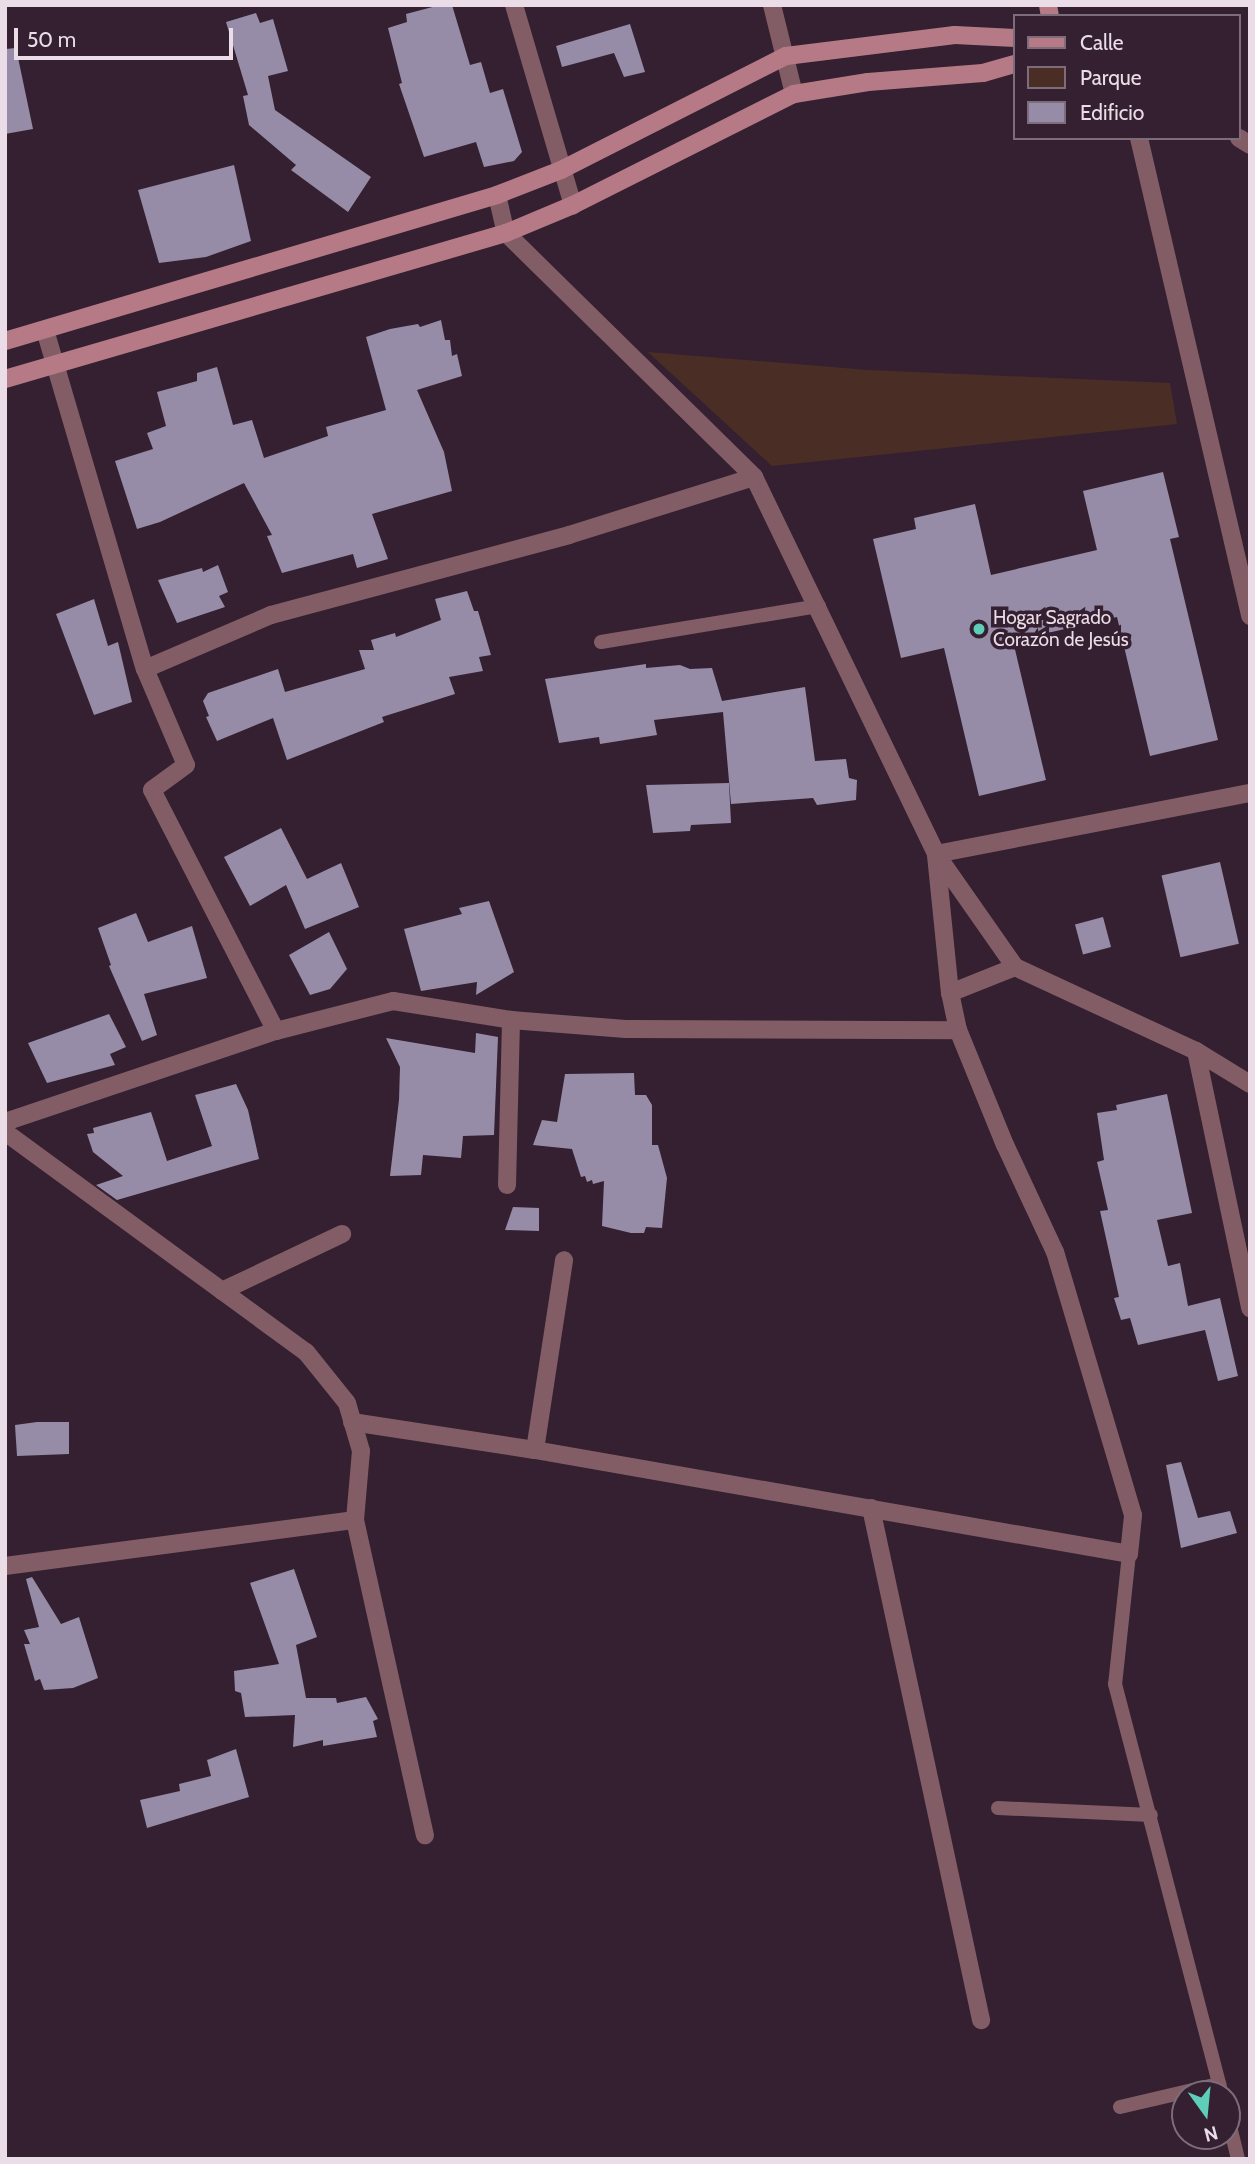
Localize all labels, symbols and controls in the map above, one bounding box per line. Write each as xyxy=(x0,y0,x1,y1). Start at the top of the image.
scale bar xyxy=(18,14,236,58)
legend xyxy=(1014,14,1241,140)
text: 50 m xyxy=(27,27,76,52)
text: Calle xyxy=(1080,30,1124,55)
text: Parque xyxy=(1080,65,1142,90)
text: Edificio xyxy=(1080,100,1144,125)
place label: Hogar Sagrado Corazón de Jesús xyxy=(993,607,1129,651)
marker: Hogar Sagrado Corazón de Jesús xyxy=(971,621,987,637)
north arrow xyxy=(1171,2080,1241,2150)
text: N xyxy=(1202,2121,1221,2147)

